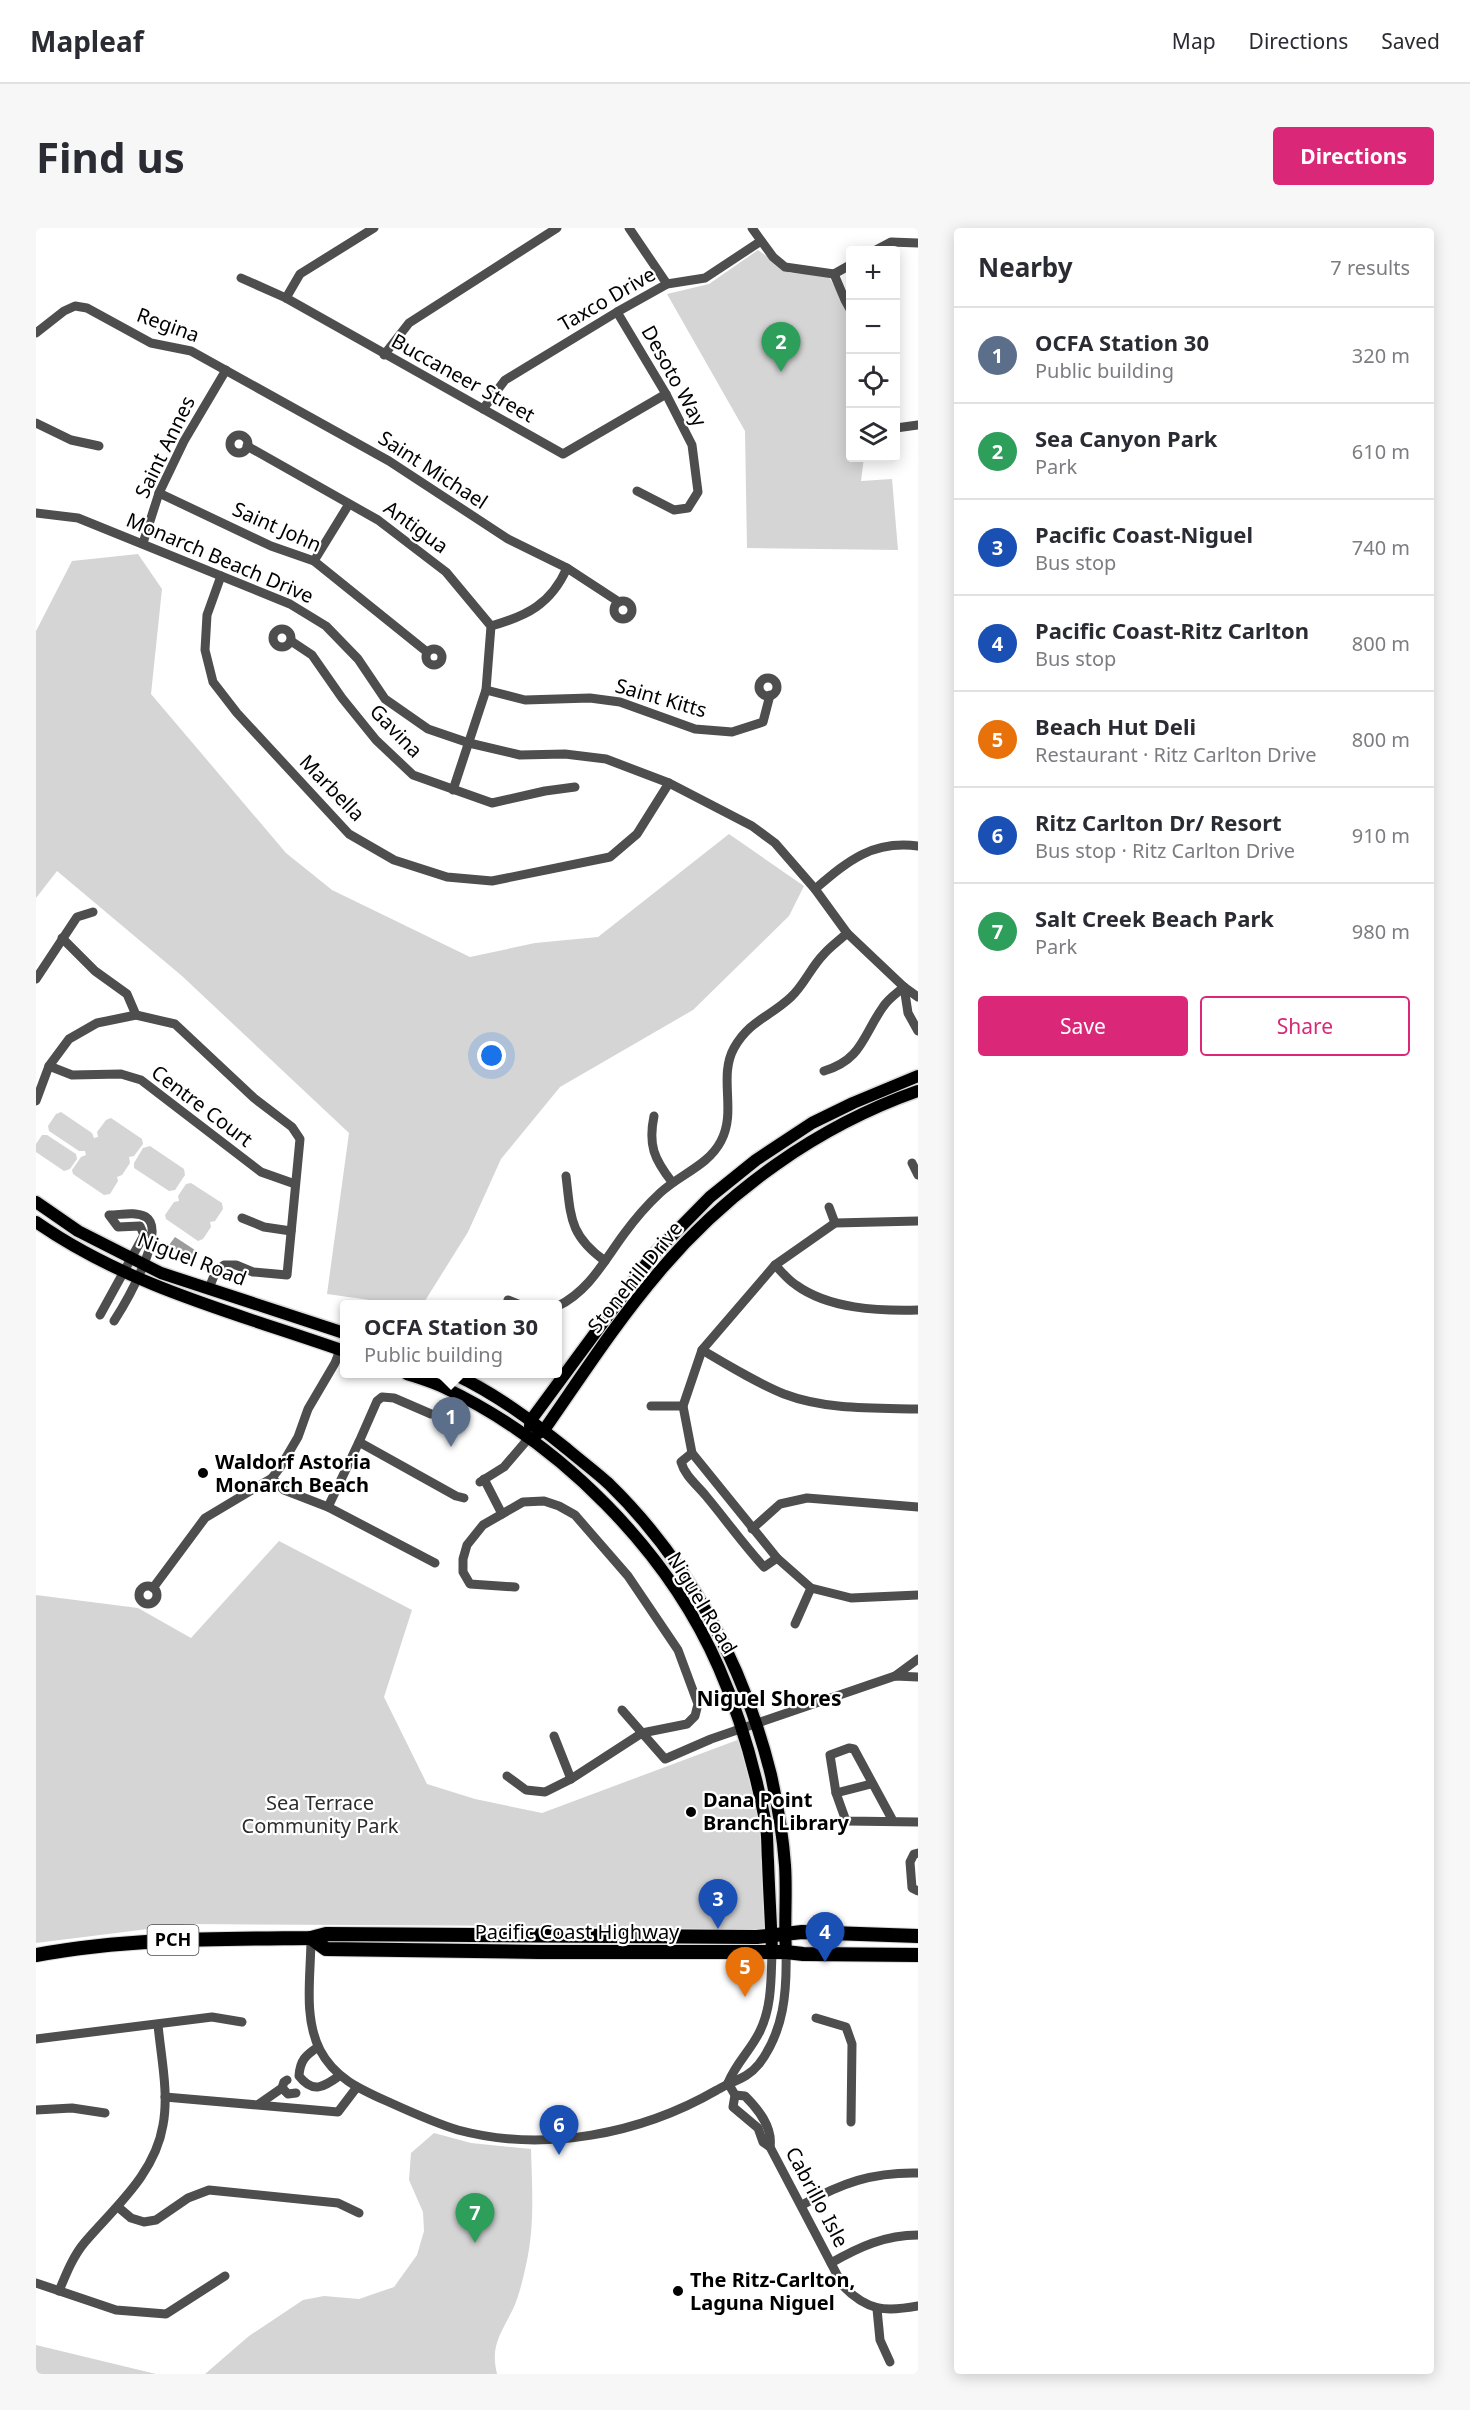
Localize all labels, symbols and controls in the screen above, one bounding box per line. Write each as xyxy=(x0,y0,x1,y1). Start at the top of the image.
text: Mapleaf xyxy=(30,22,144,60)
text: Map xyxy=(1172,27,1216,55)
text: Directions xyxy=(1249,27,1348,55)
text: Saved xyxy=(1381,27,1440,55)
button: Directions xyxy=(1273,127,1434,185)
text: Find us xyxy=(36,128,185,185)
map controls xyxy=(846,246,900,462)
button: + xyxy=(846,246,900,300)
text: Nearby xyxy=(978,249,1073,285)
text: 7 results xyxy=(1330,254,1410,281)
street label: Taxco Drive xyxy=(554,260,660,337)
button: − xyxy=(846,300,900,354)
street label: Regina xyxy=(133,301,203,348)
street label: Desoto Way xyxy=(636,320,714,432)
pin: 2 xyxy=(762,322,800,372)
street label: Buccaneer Street xyxy=(387,327,540,428)
text: OCFA Station 30 xyxy=(1035,327,1209,357)
text: 1 xyxy=(992,342,1003,369)
text: 320 m xyxy=(1352,342,1410,369)
button: locate xyxy=(846,354,900,408)
text: Public building xyxy=(1035,357,1174,384)
street label: Saint Annes xyxy=(128,391,201,502)
button: layers xyxy=(846,408,900,462)
text: Sea Canyon Park xyxy=(1035,423,1217,453)
street label: Saint Michael xyxy=(373,424,493,515)
text: 2 xyxy=(992,438,1003,465)
text: 610 m xyxy=(1352,438,1410,465)
text: Park xyxy=(1035,453,1077,480)
street label: Antigua xyxy=(379,494,454,559)
street label: Saint John xyxy=(229,495,326,558)
street label: Monarch Beach Drive xyxy=(122,506,318,609)
text: Pacific Coast-Niguel xyxy=(1035,519,1253,549)
text: 3 xyxy=(992,534,1003,561)
text: 740 m xyxy=(1352,534,1410,561)
text: Bus stop xyxy=(1035,549,1116,576)
text: Pacific Coast-Ritz Carlton xyxy=(1035,615,1309,645)
text: 4 xyxy=(992,630,1003,657)
text: 800 m xyxy=(1352,630,1410,657)
text: Bus stop xyxy=(1035,645,1116,672)
street label: Saint Kitts xyxy=(612,672,710,723)
street label: Gavina xyxy=(364,698,429,763)
text: Beach Hut Deli xyxy=(1035,711,1196,741)
text: 5 xyxy=(992,726,1003,753)
text: 800 m xyxy=(1352,726,1410,753)
text: Restaurant · Ritz Carlton Drive xyxy=(1035,741,1317,768)
street label: Marbella xyxy=(294,749,371,827)
text: Ritz Carlton Dr/ Resort xyxy=(1035,807,1282,837)
text: 6 xyxy=(992,822,1003,849)
text: 910 m xyxy=(1352,822,1410,849)
text: Bus stop · Ritz Carlton Drive xyxy=(1035,837,1295,864)
text: Salt Creek Beach Park xyxy=(1035,903,1274,933)
text: 7 xyxy=(992,918,1003,945)
text: 980 m xyxy=(1352,918,1410,945)
text: Park xyxy=(1035,933,1077,960)
button: Save xyxy=(978,996,1188,1056)
button: Share xyxy=(1200,996,1410,1056)
your location xyxy=(477,1041,506,1070)
street label: Centre Court xyxy=(146,1059,259,1153)
street label: Stonehill Drive xyxy=(581,1215,688,1338)
street label: Niguel Road xyxy=(134,1225,251,1292)
popup xyxy=(340,1300,562,1378)
text: OCFA Station 30 xyxy=(364,1311,538,1341)
text: Public building xyxy=(364,1341,503,1368)
pin: 1 xyxy=(432,1398,470,1447)
place label: Waldorf Astoria Monarch Beach xyxy=(215,1448,371,1498)
marker: Waldorf Astoria Monarch Beach xyxy=(196,1466,210,1480)
street label: Niguel Road xyxy=(661,1547,744,1659)
district label: Niguel Shores xyxy=(697,1684,841,1712)
place label: Dana Point Branch Library xyxy=(703,1786,850,1836)
park label: Sea Terrace Community Park xyxy=(242,1789,399,1839)
marker: Dana Point Branch Library xyxy=(684,1805,698,1819)
pin: 3 xyxy=(698,1880,738,1929)
pin: 4 xyxy=(806,1912,844,1962)
street label: Pacific Coast Highway xyxy=(475,1918,680,1945)
road number: PCH xyxy=(148,1925,198,1955)
pin: 5 xyxy=(726,1948,764,1997)
pin: 6 xyxy=(540,2106,578,2155)
street label: Cabrillo Isle xyxy=(780,2142,855,2252)
pin: 7 xyxy=(456,2194,494,2243)
place label: The Ritz-Carlton, Laguna Niguel xyxy=(690,2266,855,2316)
marker: The Ritz-Carlton, Laguna Niguel xyxy=(671,2284,685,2298)

